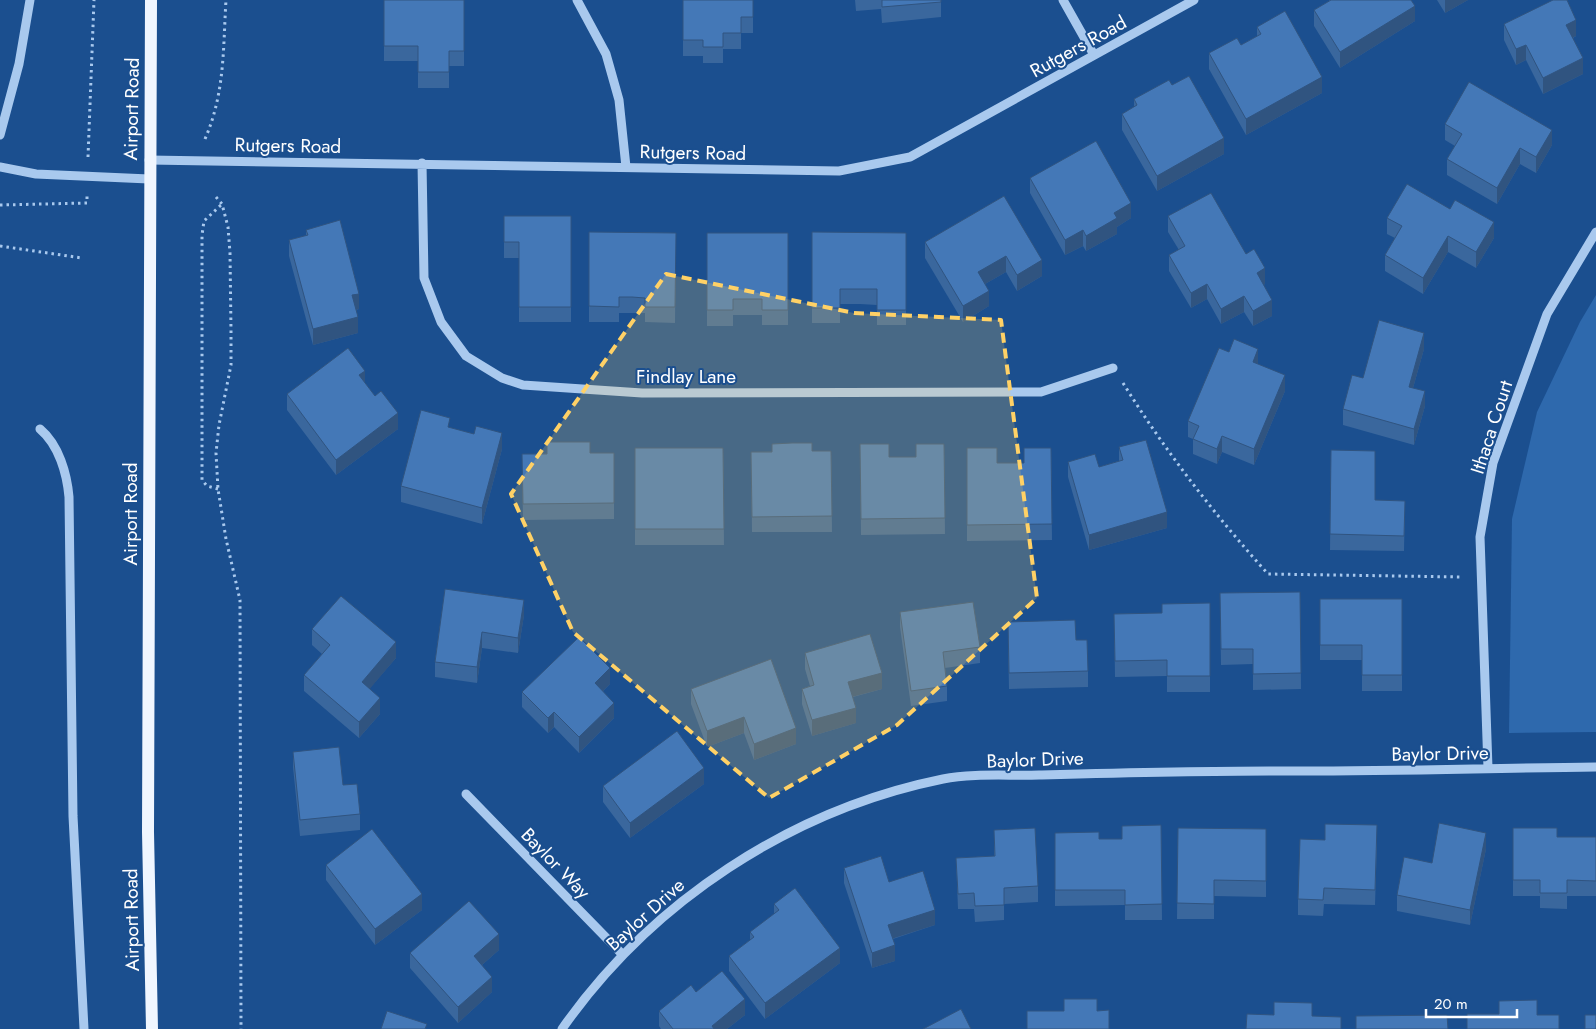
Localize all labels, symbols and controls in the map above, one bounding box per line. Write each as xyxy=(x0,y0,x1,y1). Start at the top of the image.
street label: Rutgers Road xyxy=(1025,9,1131,84)
street label: Airport Road xyxy=(117,57,146,161)
street label: Rutgers Road xyxy=(234,131,342,160)
street label: Rutgers Road xyxy=(639,138,747,167)
street label: Findlay Lane xyxy=(636,363,736,390)
street label: Ithaca Court xyxy=(1464,377,1519,477)
street label: Airport Road xyxy=(117,463,144,565)
street label: Baylor Drive xyxy=(1391,739,1489,768)
street label: Baylor Drive xyxy=(986,744,1084,775)
street label: Baylor Way xyxy=(515,822,597,905)
street label: Airport Road xyxy=(117,868,146,972)
street label: Baylor Drive xyxy=(600,872,691,957)
scale bar xyxy=(1426,986,1517,1018)
text: 20 m xyxy=(1434,993,1468,1015)

